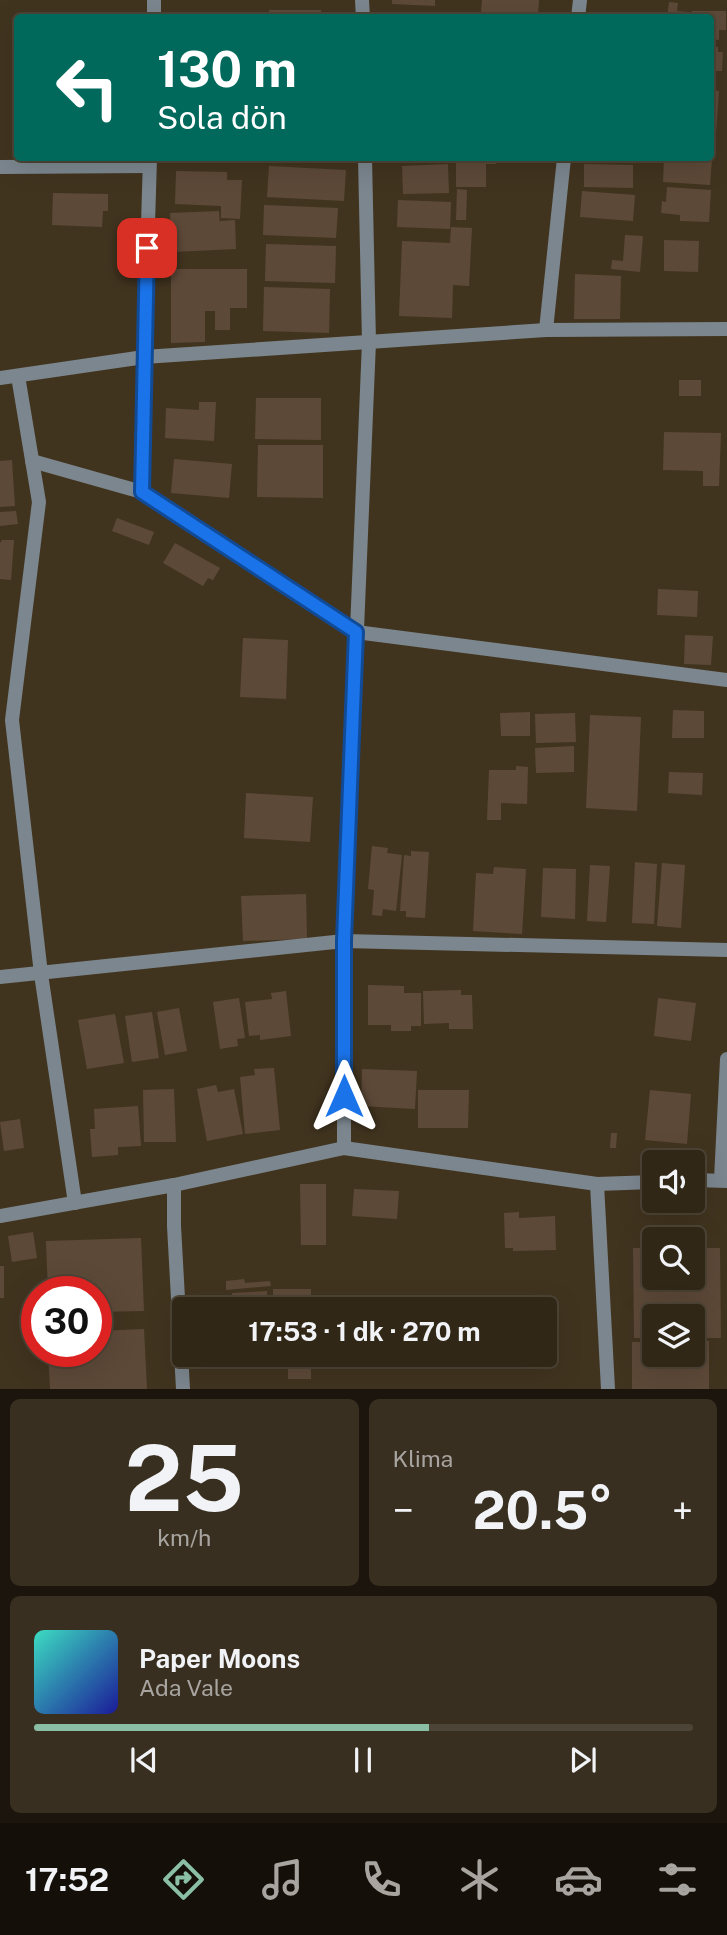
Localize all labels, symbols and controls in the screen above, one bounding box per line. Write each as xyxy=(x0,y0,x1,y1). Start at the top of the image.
text: 130 m xyxy=(157,40,297,98)
icon: left xyxy=(42,42,133,133)
text: Sola dön xyxy=(157,99,287,136)
pin xyxy=(117,218,177,278)
icon: arrive xyxy=(128,229,166,267)
position arrow xyxy=(307,1059,381,1133)
map controls xyxy=(642,1150,705,1367)
button: sound xyxy=(642,1150,705,1213)
button: search xyxy=(642,1227,705,1290)
speed limit sign: 30 xyxy=(21,1276,112,1367)
button: layers xyxy=(642,1304,705,1367)
text: 17:53 · 1 dk · 270 m xyxy=(248,1316,481,1347)
text: 25 xyxy=(125,1425,244,1531)
text: Klima xyxy=(393,1445,453,1472)
text: 20.5° xyxy=(473,1480,613,1541)
text: − xyxy=(393,1488,414,1533)
text: + xyxy=(672,1488,693,1533)
text: km/h xyxy=(157,1524,211,1551)
text: Paper Moons xyxy=(139,1643,300,1674)
text: Ada Vale xyxy=(139,1674,233,1701)
icon: previous xyxy=(125,1741,163,1779)
icon: pause xyxy=(344,1741,382,1779)
icon: next xyxy=(564,1741,602,1779)
icon: directions xyxy=(159,1855,208,1904)
icon: music xyxy=(258,1855,307,1904)
icon: phone xyxy=(357,1855,406,1904)
icon: climate xyxy=(455,1855,504,1904)
icon: car xyxy=(554,1855,603,1904)
icon: filters xyxy=(653,1855,702,1904)
text: 17:52 xyxy=(25,1861,109,1898)

